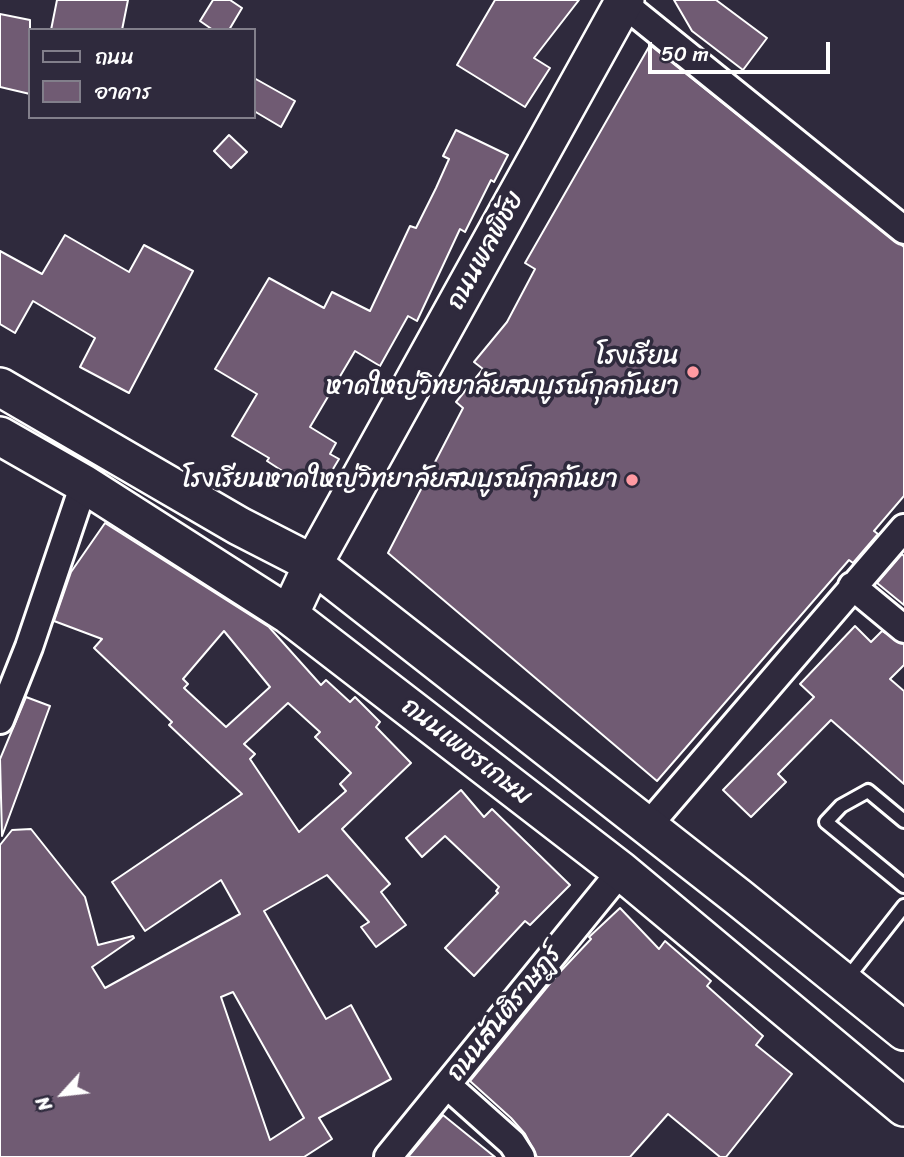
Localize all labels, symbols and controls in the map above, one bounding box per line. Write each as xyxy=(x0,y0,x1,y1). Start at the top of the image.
legend xyxy=(28,28,256,119)
scale bar xyxy=(652,28,834,72)
text: 50 m xyxy=(661,35,709,73)
text: ถนน xyxy=(95,38,134,76)
text: อาคาร xyxy=(95,73,151,111)
street label: ถนนพลพิชัย xyxy=(441,186,531,316)
place label: โรงเรียน หาดใหญ่วิทยาลัยสมบูรณ์กุลกันยา xyxy=(326,341,679,402)
marker: โรงเรียน หาดใหญ่วิทยาลัยสมบูรณ์กุลกันยา xyxy=(685,364,701,380)
place label: โรงเรียนหาดใหญ่วิทยาลัยสมบูรณ์กุลกันยา xyxy=(182,464,618,496)
marker: โรงเรียนหาดใหญ่วิทยาลัยสมบูรณ์กุลกันยา xyxy=(624,472,640,488)
street label: ถนนเพชรเกษม xyxy=(395,691,537,813)
street label: ถนนสันติราษฎร์ xyxy=(441,940,569,1088)
north arrow xyxy=(28,1059,98,1129)
text: N xyxy=(26,1090,62,1117)

